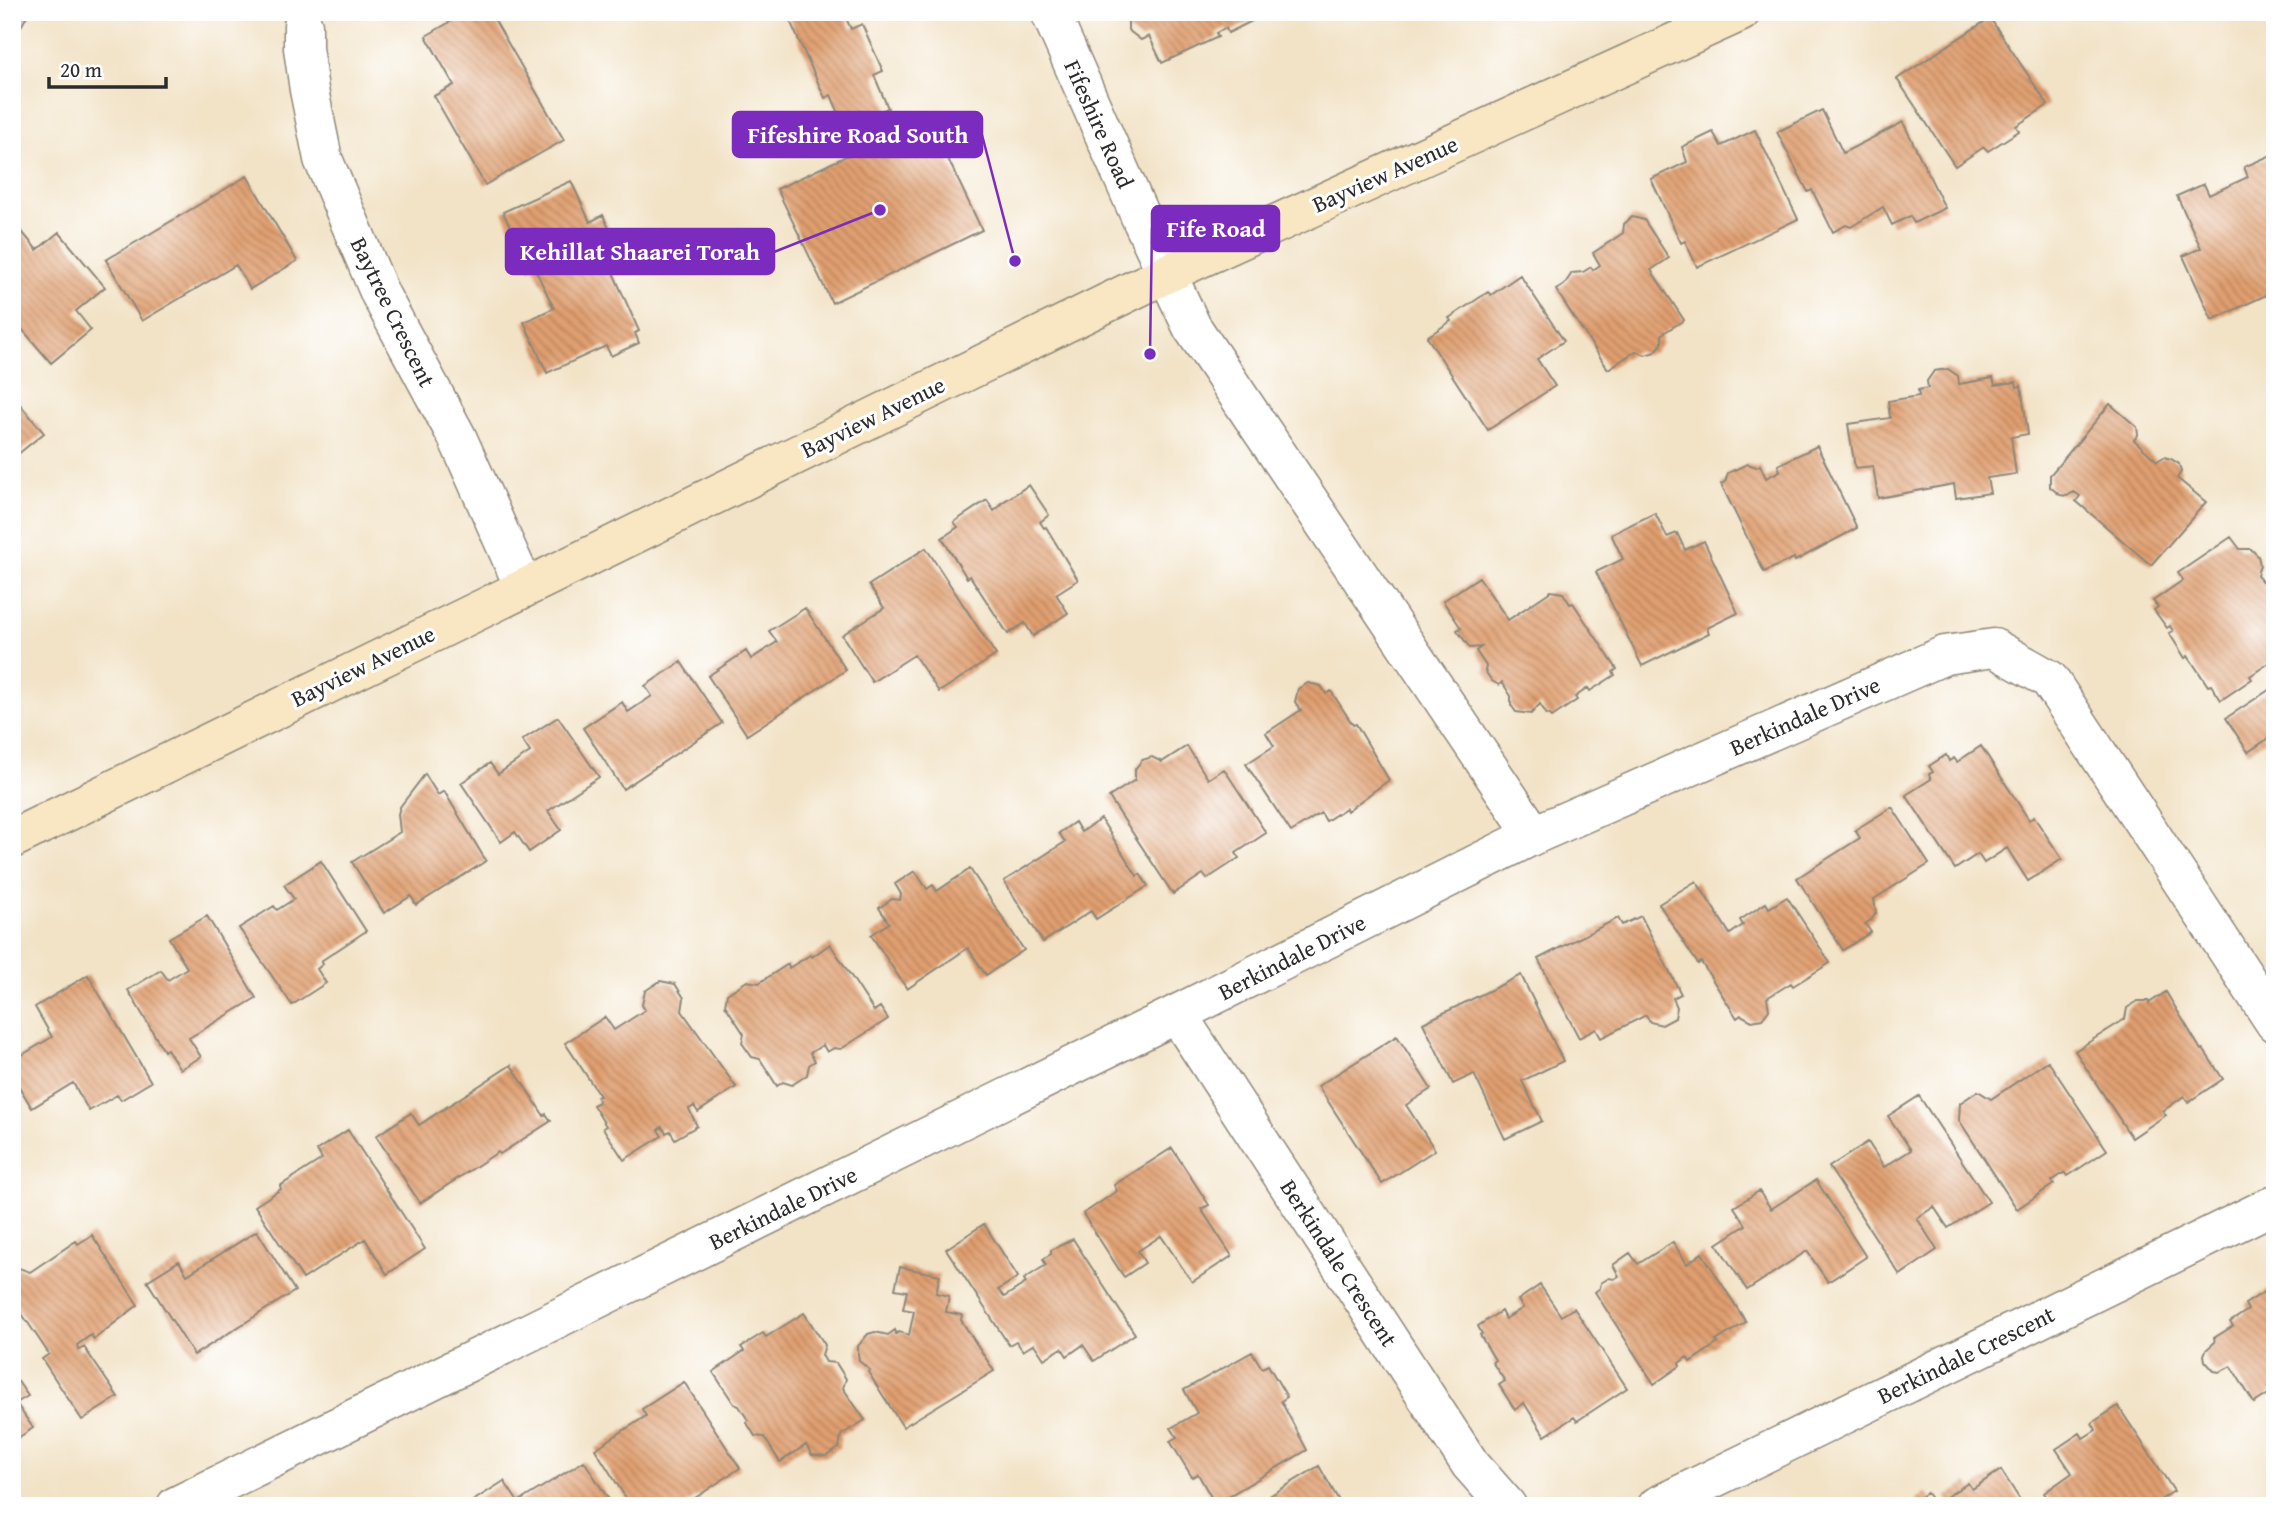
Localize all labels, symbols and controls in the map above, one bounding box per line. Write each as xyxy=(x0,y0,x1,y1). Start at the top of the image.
scale bar xyxy=(49,46,166,90)
text: 20 m xyxy=(60,54,102,85)
street label: Fifeshire Road xyxy=(1056,54,1143,194)
callout: Fifeshire Road South xyxy=(733,112,982,157)
text: Fifeshire Road South xyxy=(747,117,969,152)
street label: Bayview Avenue xyxy=(1307,127,1463,220)
callout: Fife Road xyxy=(1152,206,1279,251)
text: Fife Road xyxy=(1166,211,1266,246)
callout: Kehillat Shaarei Torah xyxy=(506,229,774,274)
street label: Baytree Crescent xyxy=(343,231,444,392)
text: Kehillat Shaarei Torah xyxy=(520,234,760,269)
street label: Bayview Avenue xyxy=(795,367,950,466)
street label: Bayview Avenue xyxy=(285,616,440,715)
street label: Berkindale Drive xyxy=(1724,668,1885,763)
street label: Berkindale Drive xyxy=(1212,905,1371,1008)
street label: Berkindale Drive xyxy=(703,1157,863,1258)
street label: Berkindale Crescent xyxy=(1273,1173,1406,1353)
street label: Berkindale Crescent xyxy=(1872,1297,2060,1412)

